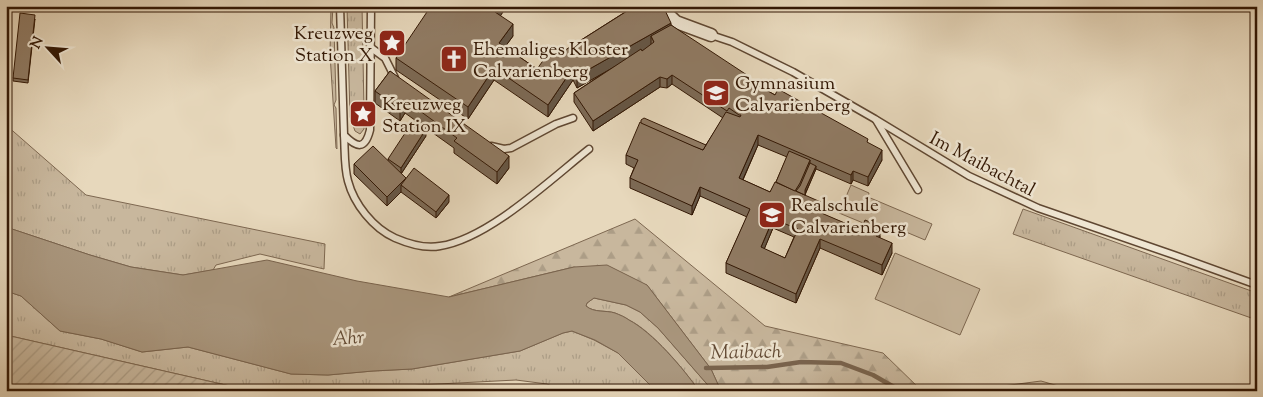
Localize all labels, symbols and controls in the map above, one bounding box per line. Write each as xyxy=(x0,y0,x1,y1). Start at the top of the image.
place label: Kreuzweg Station X xyxy=(294,21,373,70)
north arrow xyxy=(22,22,72,72)
place icon: Kreuzweg Station X xyxy=(377,28,407,58)
text: N xyxy=(27,34,50,53)
place label: Ehemaliges Kloster Calvarienberg xyxy=(473,37,628,86)
church icon: Ehemaliges Kloster Calvarienberg xyxy=(439,44,469,74)
place label: Gymnasium Calvarienberg xyxy=(735,71,850,120)
school or university icon: Gymnasium Calvarienberg xyxy=(701,78,731,108)
place label: Kreuzweg Station IX xyxy=(382,92,466,141)
place icon: Kreuzweg Station IX xyxy=(348,99,378,129)
street label: Im Maibachtal xyxy=(924,126,1040,204)
place label: Realschule Calvarienberg xyxy=(791,193,906,242)
school or university icon: Realschule Calvarienberg xyxy=(757,200,787,230)
water label: Ahr xyxy=(331,324,365,355)
water label: Maibach xyxy=(710,338,782,369)

